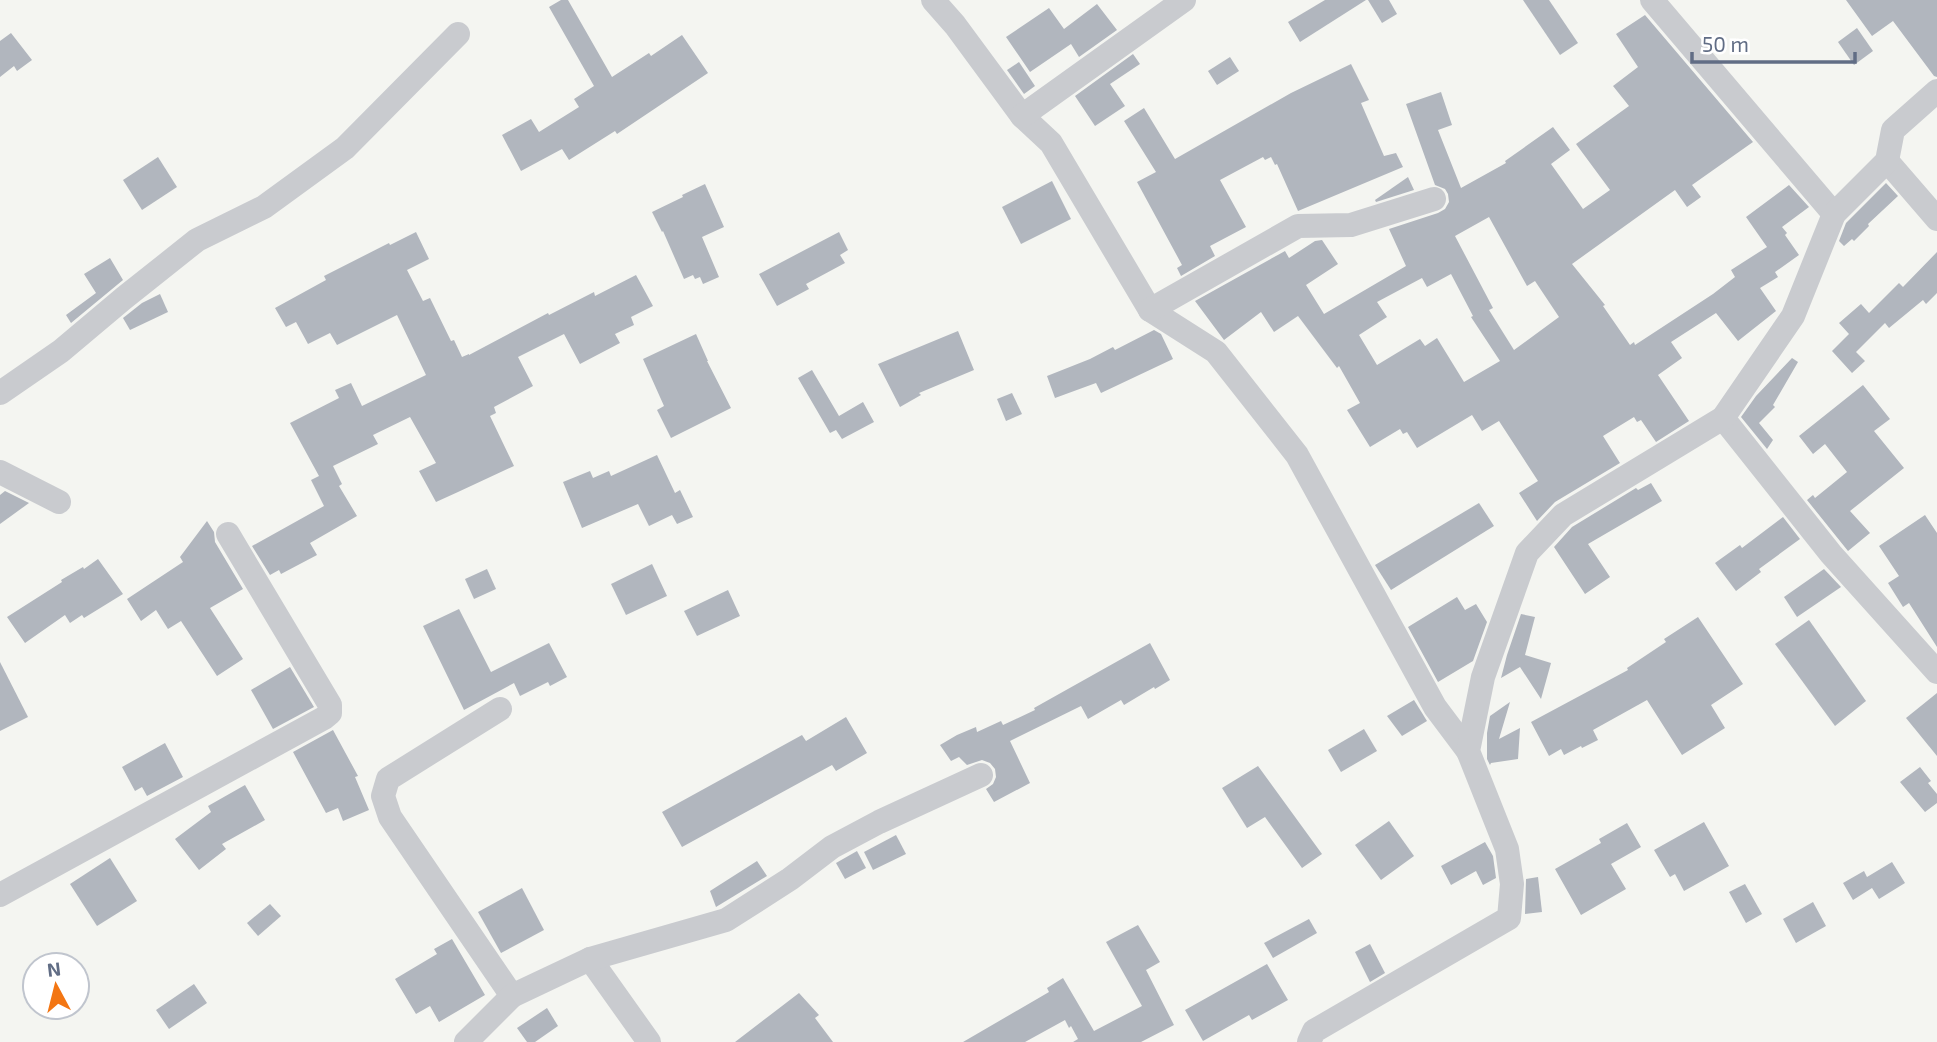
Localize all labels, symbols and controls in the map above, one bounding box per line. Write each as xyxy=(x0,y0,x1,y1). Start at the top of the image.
scale bar xyxy=(1692,21,1855,65)
text: 50 m xyxy=(1702,31,1749,56)
north arrow xyxy=(21,951,91,1021)
text: N xyxy=(46,956,62,981)

